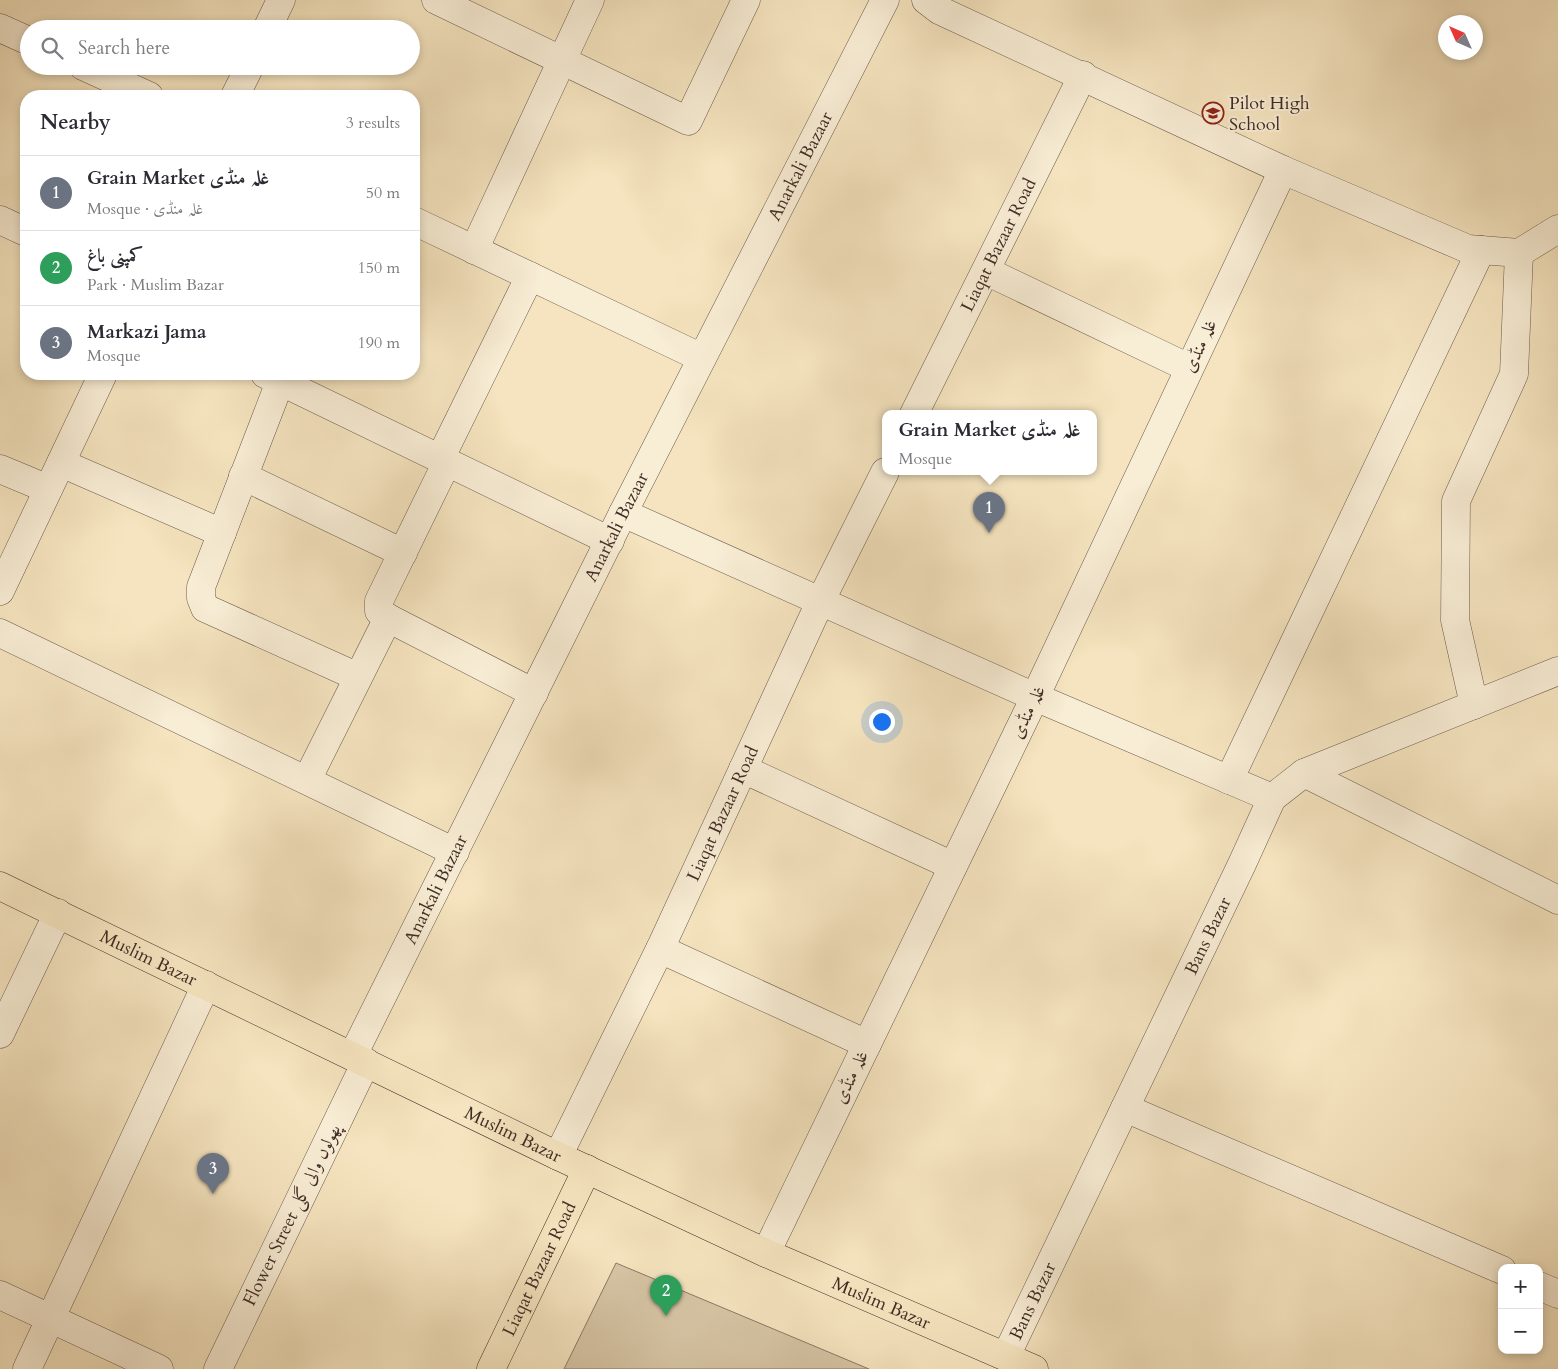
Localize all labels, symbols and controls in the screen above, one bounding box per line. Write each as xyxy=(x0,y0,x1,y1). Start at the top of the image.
north arrow xyxy=(1438,15,1483,60)
search box xyxy=(20,20,420,75)
icon: search xyxy=(38,34,66,62)
text: Search here xyxy=(78,35,170,61)
place label: Pilot High School xyxy=(1229,91,1310,137)
school or university icon: Pilot High School xyxy=(1201,101,1225,125)
street label: Anarkali Bazaar xyxy=(762,107,839,225)
text: Nearby xyxy=(40,108,111,137)
text: 3 results xyxy=(346,112,400,134)
text: Grain Market غلہ منڈی xyxy=(87,165,269,191)
street label: Liaqat Bazaar Road xyxy=(954,173,1042,316)
text: 1 xyxy=(52,182,60,204)
text: 50 m xyxy=(366,182,400,204)
text: Mosque · غلہ منڈی xyxy=(87,198,203,220)
text: کمپنی باغ xyxy=(87,243,143,269)
text: 2 xyxy=(52,257,60,279)
text: 150 m xyxy=(358,257,400,279)
text: Park · Muslim Bazar xyxy=(87,274,224,296)
street label: غلہ منڈی xyxy=(1177,315,1223,377)
text: Markazi Jama xyxy=(87,319,207,345)
text: 3 xyxy=(52,332,60,354)
text: 190 m xyxy=(358,332,400,354)
text: Mosque xyxy=(87,345,141,367)
popup xyxy=(882,410,1097,475)
text: Grain Market غلہ منڈی xyxy=(898,417,1081,443)
text: Mosque xyxy=(898,448,952,470)
street label: Anarkali Bazaar xyxy=(578,468,654,586)
pin: 1 xyxy=(973,492,1005,533)
street label: غلہ منڈی xyxy=(1004,681,1052,743)
your location xyxy=(869,709,895,735)
street label: Liaqat Bazaar Road xyxy=(681,741,765,885)
street label: Anarkali Bazaar xyxy=(398,830,474,948)
street label: Bans Bazar xyxy=(1178,892,1237,979)
street label: Muslim Bazar xyxy=(96,924,202,992)
street label: غلہ منڈی xyxy=(827,1046,875,1108)
street label: Muslim Bazar xyxy=(460,1100,566,1169)
street label: Flower Street پھولوں والی گلی xyxy=(237,1119,348,1310)
pin: 3 xyxy=(197,1153,229,1194)
street label: Liaqat Bazaar Road xyxy=(496,1197,582,1340)
street label: Bans Bazar xyxy=(1003,1258,1062,1344)
map controls xyxy=(1498,1264,1543,1354)
button: + xyxy=(1498,1264,1543,1309)
street label: Muslim Bazar xyxy=(828,1271,935,1335)
pin: 2 xyxy=(650,1275,682,1316)
button: − xyxy=(1498,1309,1543,1354)

